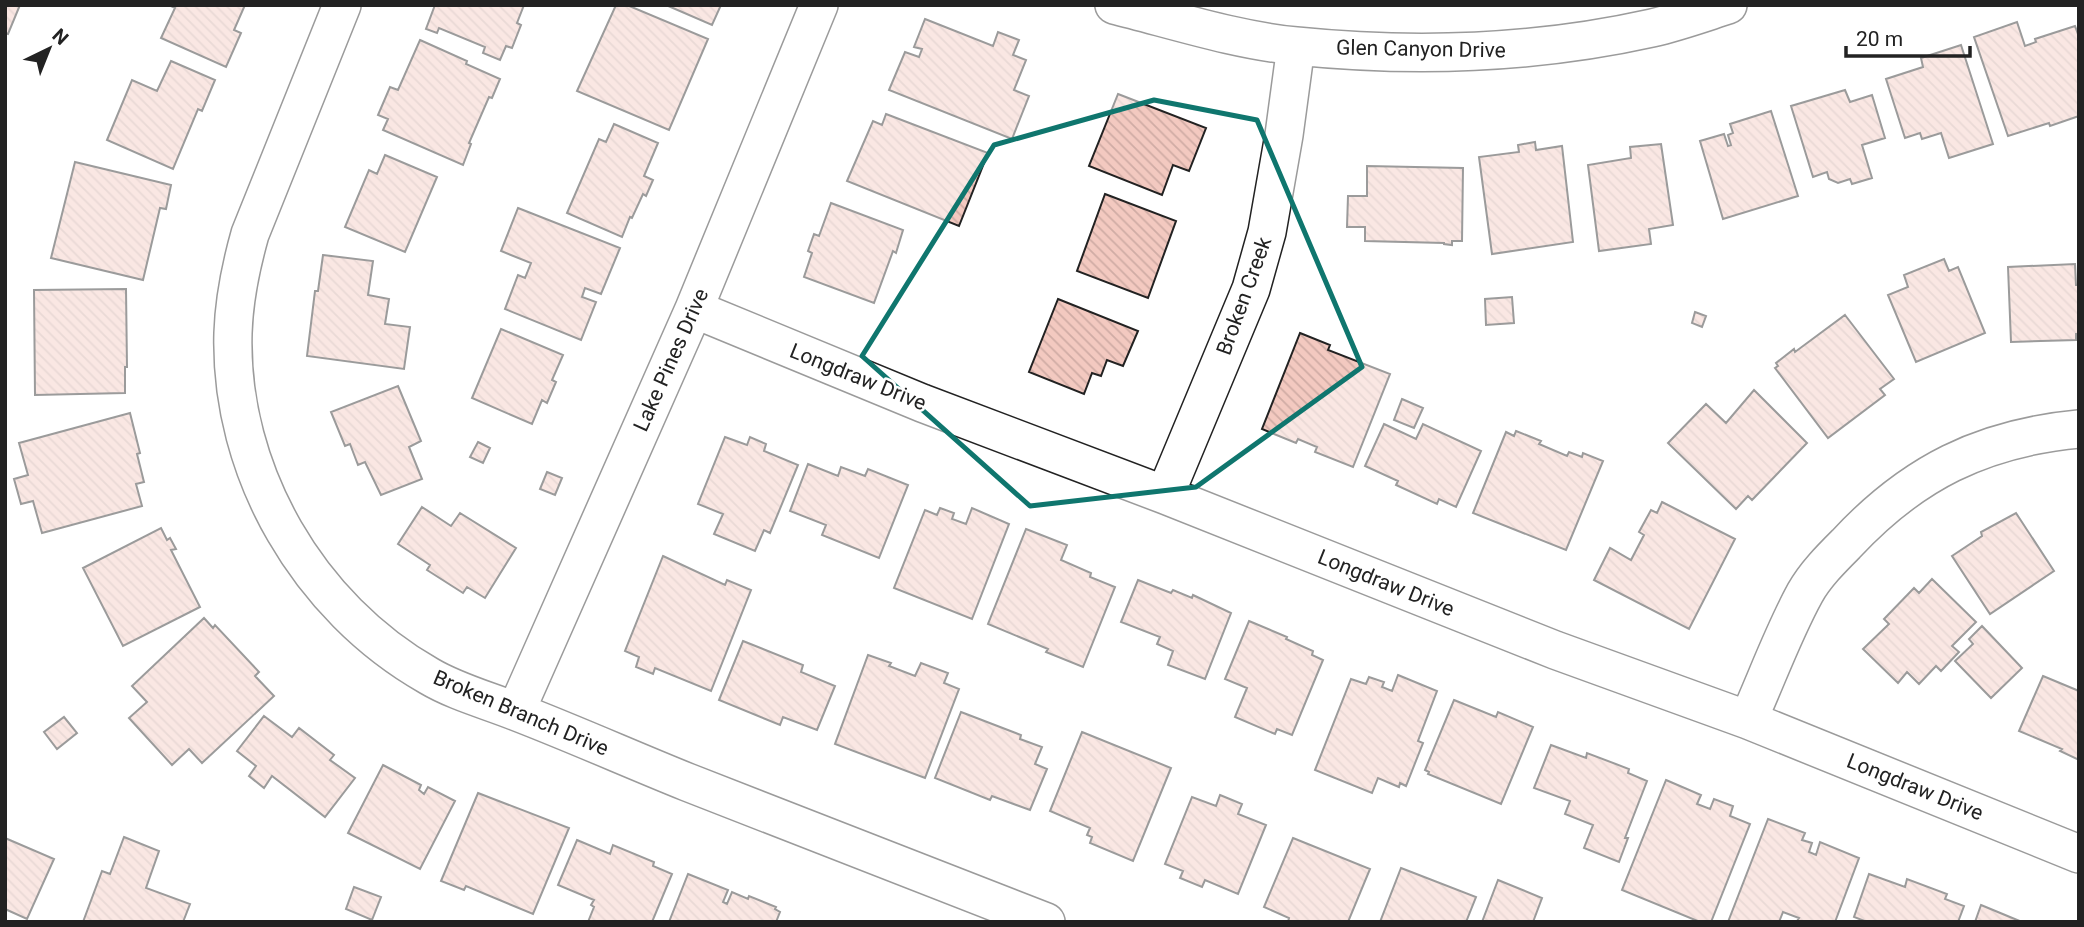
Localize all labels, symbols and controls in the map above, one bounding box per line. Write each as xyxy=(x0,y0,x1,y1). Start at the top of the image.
north arrow xyxy=(14,14,84,84)
scale bar xyxy=(1846,14,1970,58)
text: N xyxy=(48,24,73,50)
text: 20 m xyxy=(1856,27,1903,51)
street label: Glen Canyon Drive xyxy=(1336,36,1506,62)
street label: Broken Creek xyxy=(1212,233,1277,358)
street label: Lake Pines Drive xyxy=(629,285,713,435)
street label: Longdraw Drive xyxy=(786,339,930,415)
street label: Longdraw Drive xyxy=(1314,545,1458,621)
street label: Broken Branch Drive xyxy=(430,665,612,761)
street label: Longdraw Drive xyxy=(1843,749,1987,825)

